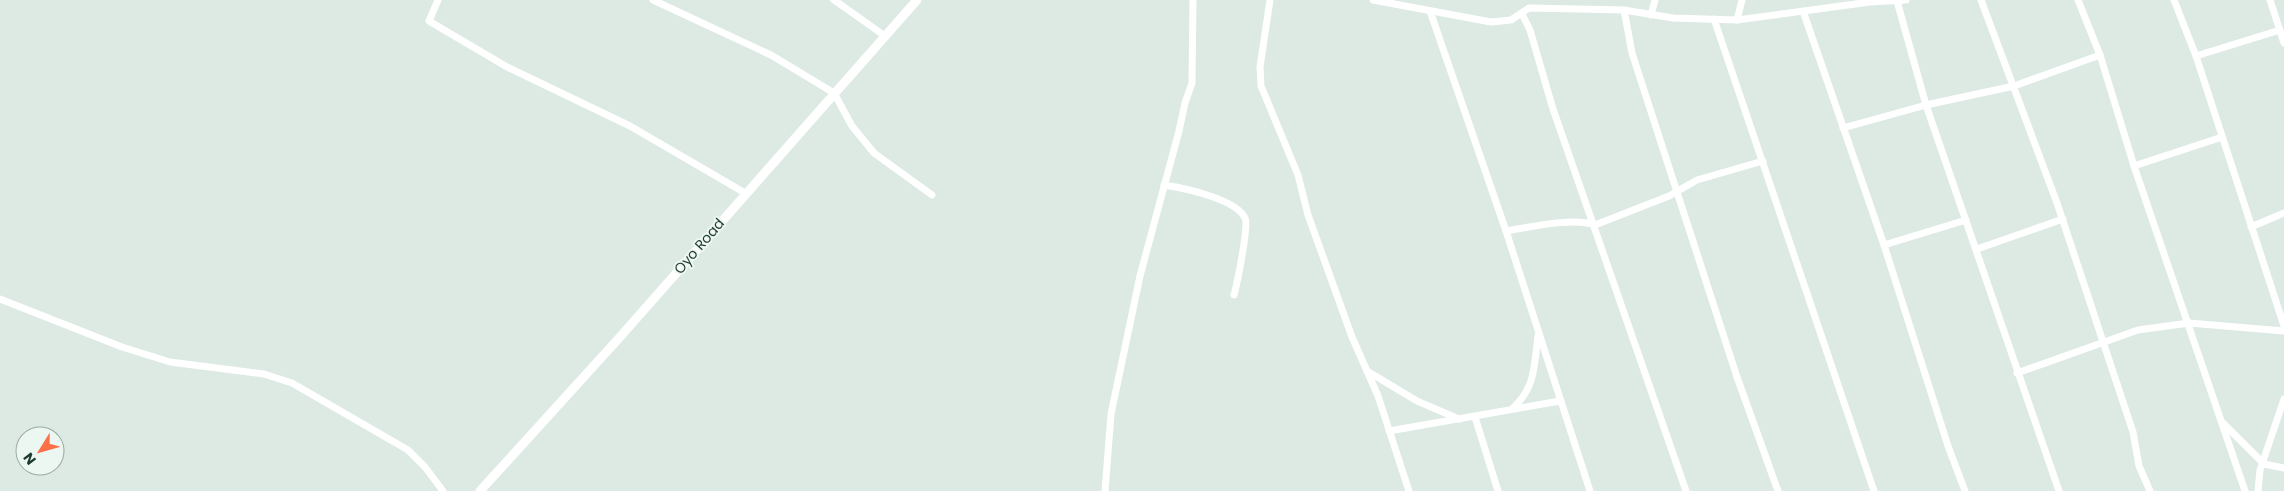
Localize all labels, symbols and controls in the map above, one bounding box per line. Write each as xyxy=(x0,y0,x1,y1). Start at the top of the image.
street label: Oyo Road xyxy=(669,214,729,278)
north arrow xyxy=(15,426,65,476)
text: N xyxy=(18,449,41,469)

